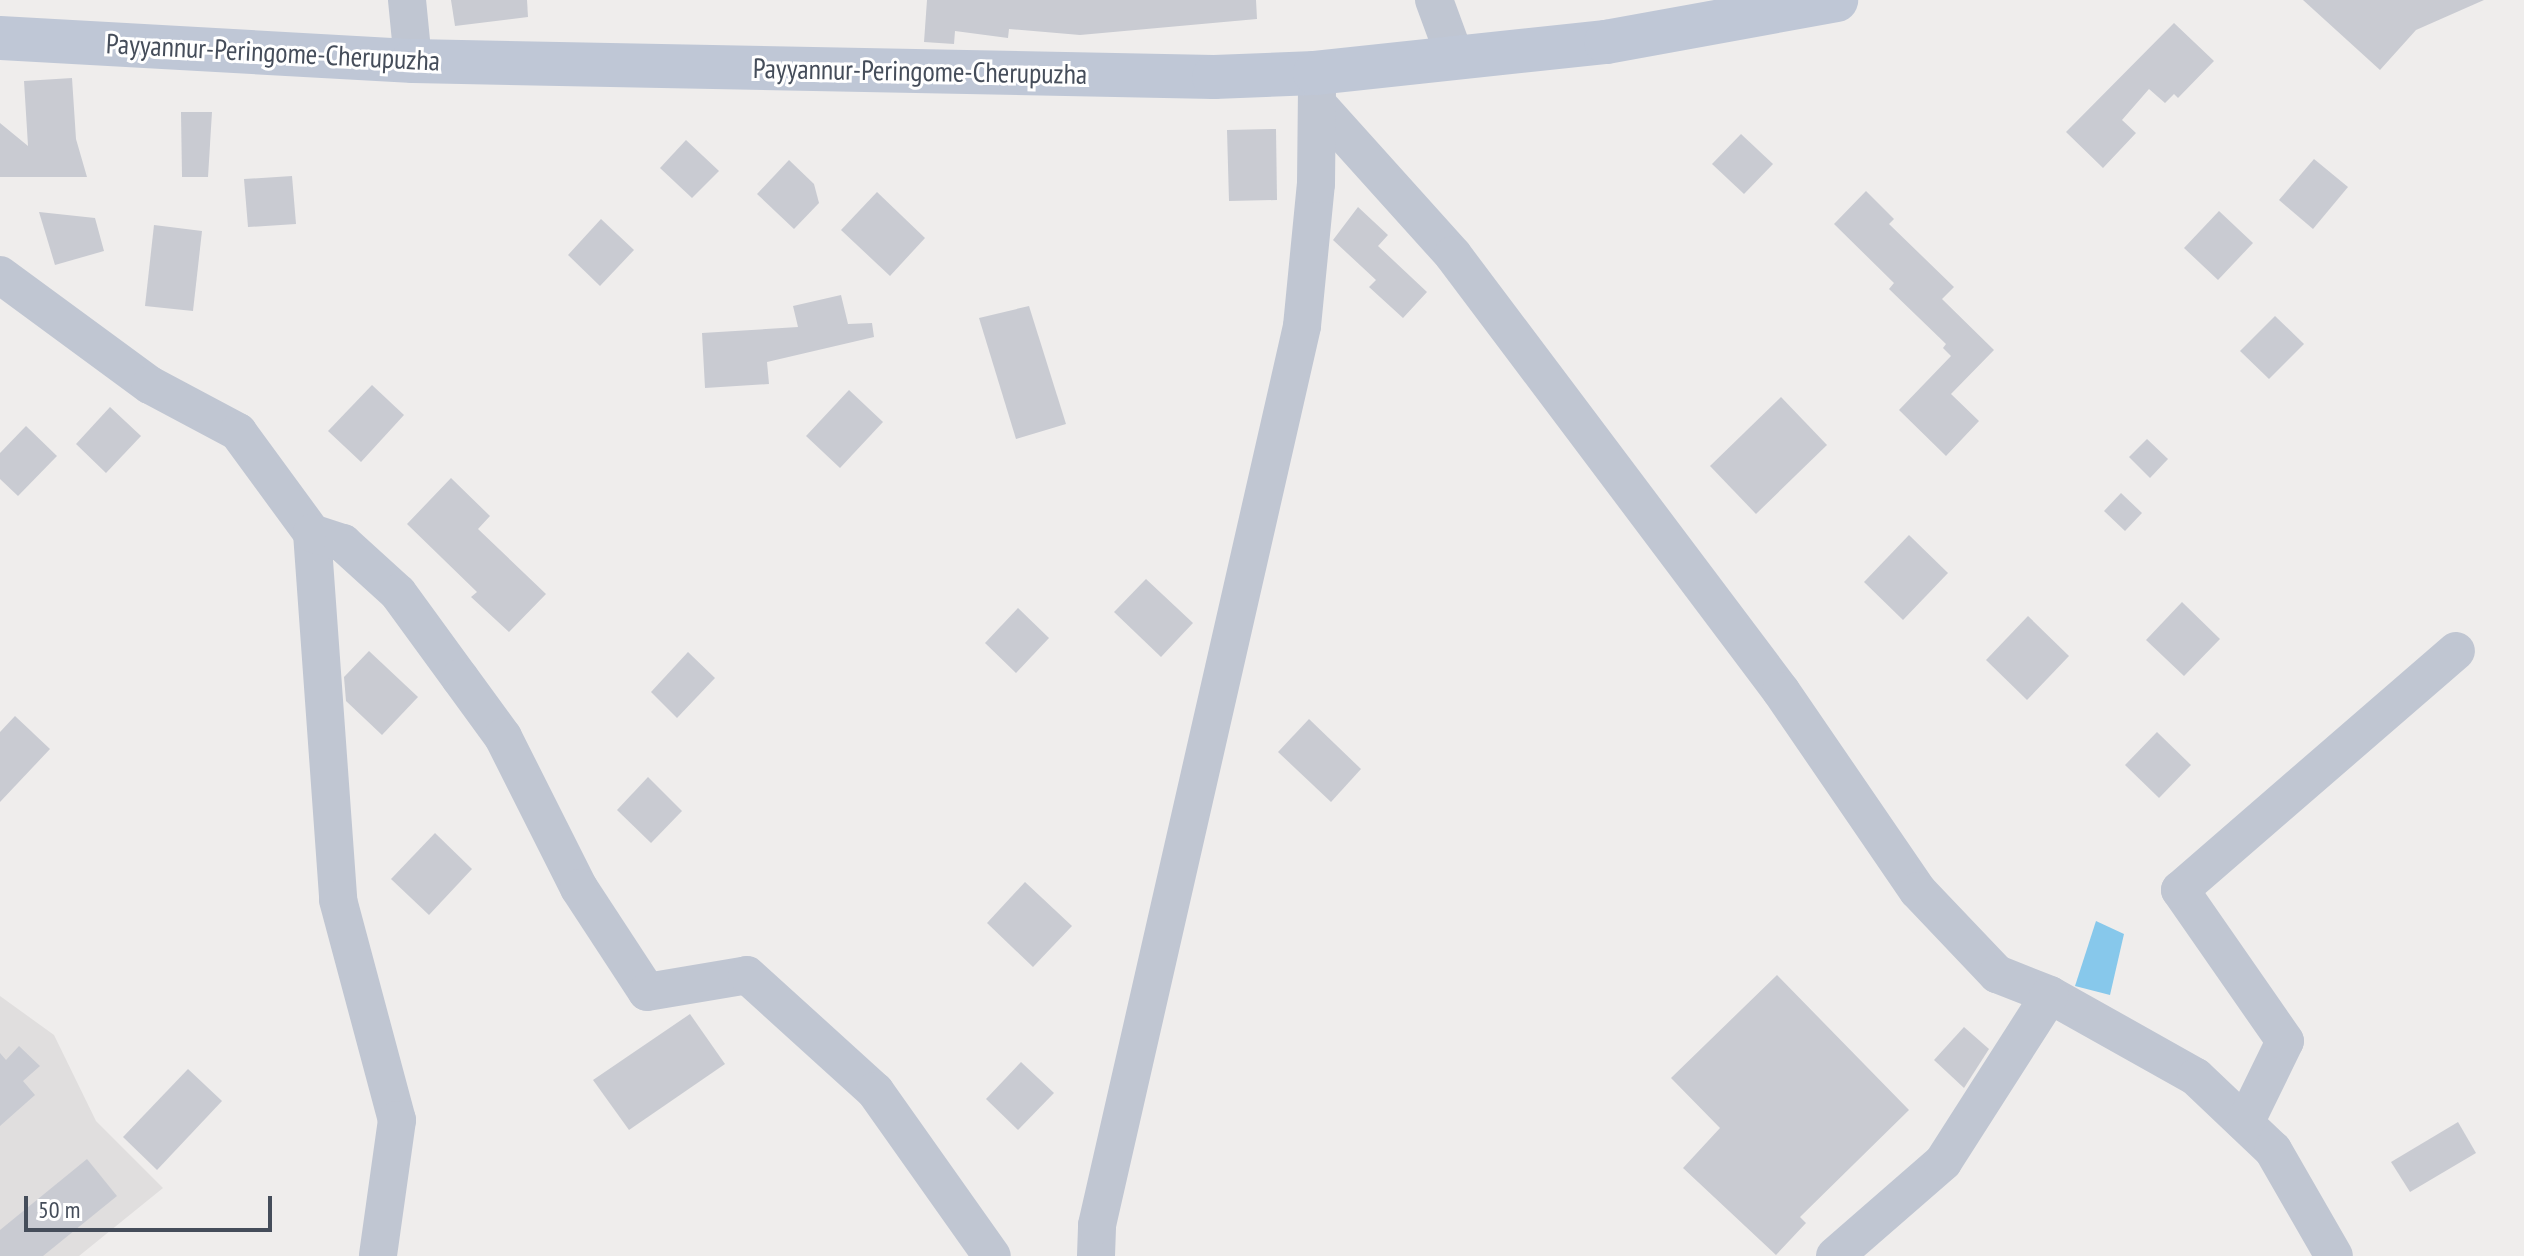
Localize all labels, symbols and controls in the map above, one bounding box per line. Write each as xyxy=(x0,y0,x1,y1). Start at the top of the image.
street label: Payyannur-Peringome-Cherupuzha xyxy=(105,26,441,78)
street label: Payyannur-Peringome-Cherupuzha xyxy=(753,51,1087,91)
scale bar xyxy=(28,1180,276,1230)
text: 50 m xyxy=(38,1194,80,1225)

